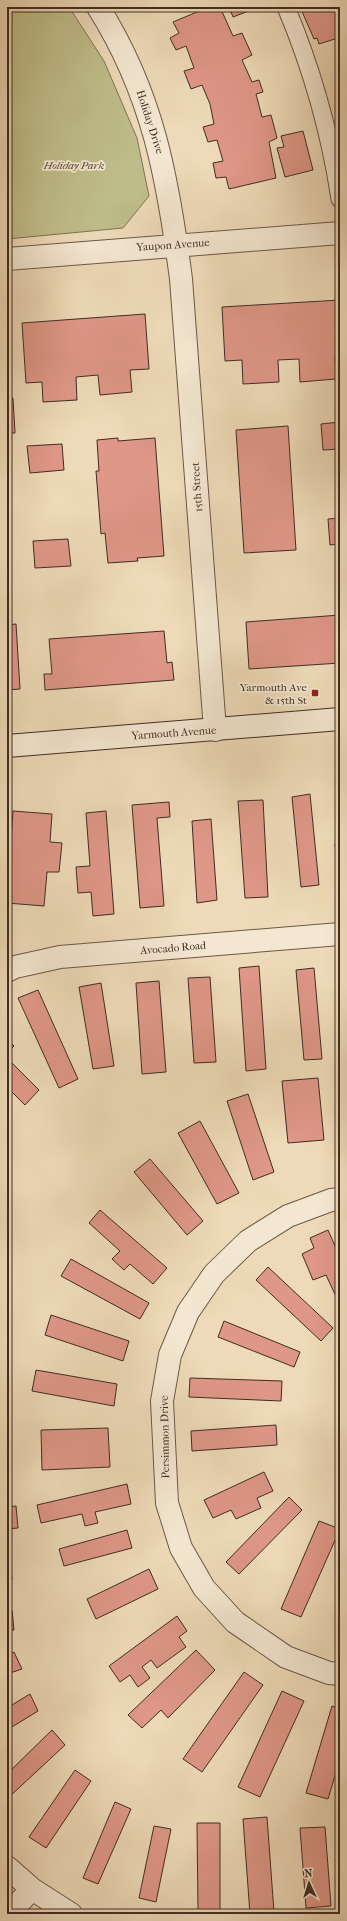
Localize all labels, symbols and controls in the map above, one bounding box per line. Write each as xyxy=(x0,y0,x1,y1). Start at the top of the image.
street label: Holiday Drive xyxy=(134,88,167,156)
park label: Holiday Park xyxy=(43,159,104,172)
street label: Yaupon Avenue xyxy=(135,236,211,254)
street label: 15th Street xyxy=(189,461,205,512)
place label: Yarmouth Ave & 15th St xyxy=(239,681,308,707)
marker: Yarmouth Ave & 15th St xyxy=(310,688,320,698)
street label: Yarmouth Avenue xyxy=(130,724,217,743)
street label: Avocado Road xyxy=(139,939,207,957)
street label: Persimmon Drive xyxy=(158,1395,172,1479)
north arrow xyxy=(289,1863,329,1903)
text: N xyxy=(304,1867,314,1880)

